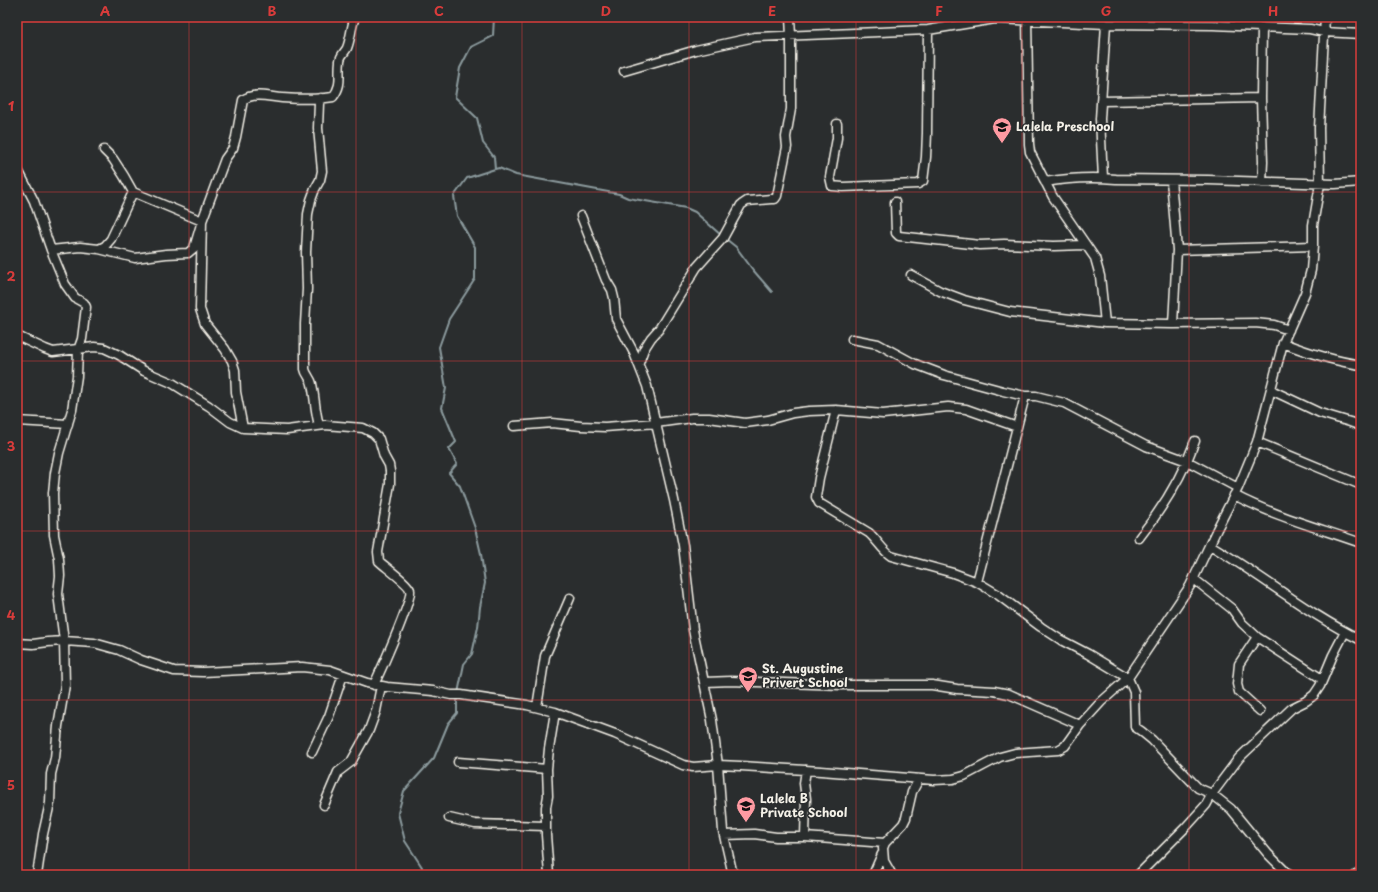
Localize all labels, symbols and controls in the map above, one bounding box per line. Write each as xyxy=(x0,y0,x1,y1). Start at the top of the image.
text: A xyxy=(100,1,110,20)
text: B xyxy=(268,1,277,20)
text: C xyxy=(434,1,444,20)
text: D xyxy=(601,1,611,20)
text: E xyxy=(768,1,776,20)
text: F xyxy=(935,1,943,20)
text: G xyxy=(1101,1,1111,20)
text: H xyxy=(1268,1,1278,20)
text: 1 xyxy=(8,96,14,115)
school or university icon: Lalela Preschool xyxy=(991,116,1013,144)
place label: Lalela Preschool xyxy=(1016,117,1115,135)
text: 2 xyxy=(6,266,16,285)
text: 3 xyxy=(7,436,16,455)
text: 4 xyxy=(7,605,16,624)
place label: St. Augustine Privert School xyxy=(762,659,848,691)
school or university icon: St. Augustine Privert School xyxy=(737,665,759,693)
text: 5 xyxy=(7,775,15,794)
place label: Lalela B Private School xyxy=(760,789,848,821)
school or university icon: Lalela B Private School xyxy=(735,795,757,823)

